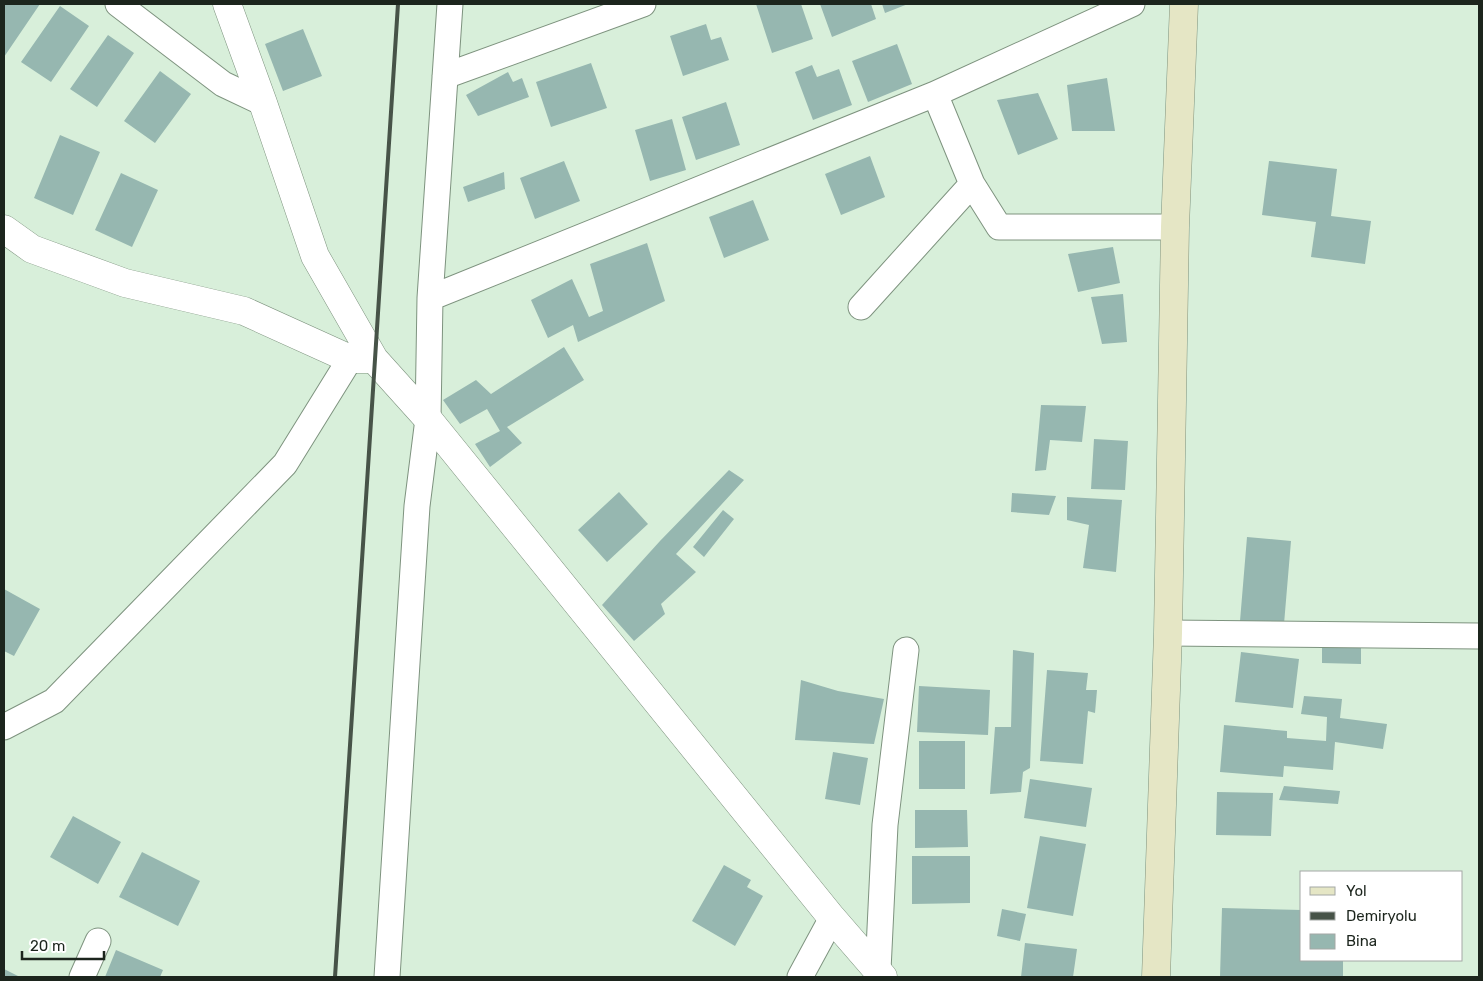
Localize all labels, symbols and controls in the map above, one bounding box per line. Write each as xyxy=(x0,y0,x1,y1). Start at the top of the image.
legend xyxy=(1300,871,1463,961)
text: Yol xyxy=(1346,882,1367,900)
text: Demiryolu xyxy=(1346,907,1417,925)
scale bar xyxy=(22,928,105,960)
text: Bina xyxy=(1346,932,1377,950)
text: 20 m xyxy=(30,937,65,955)

